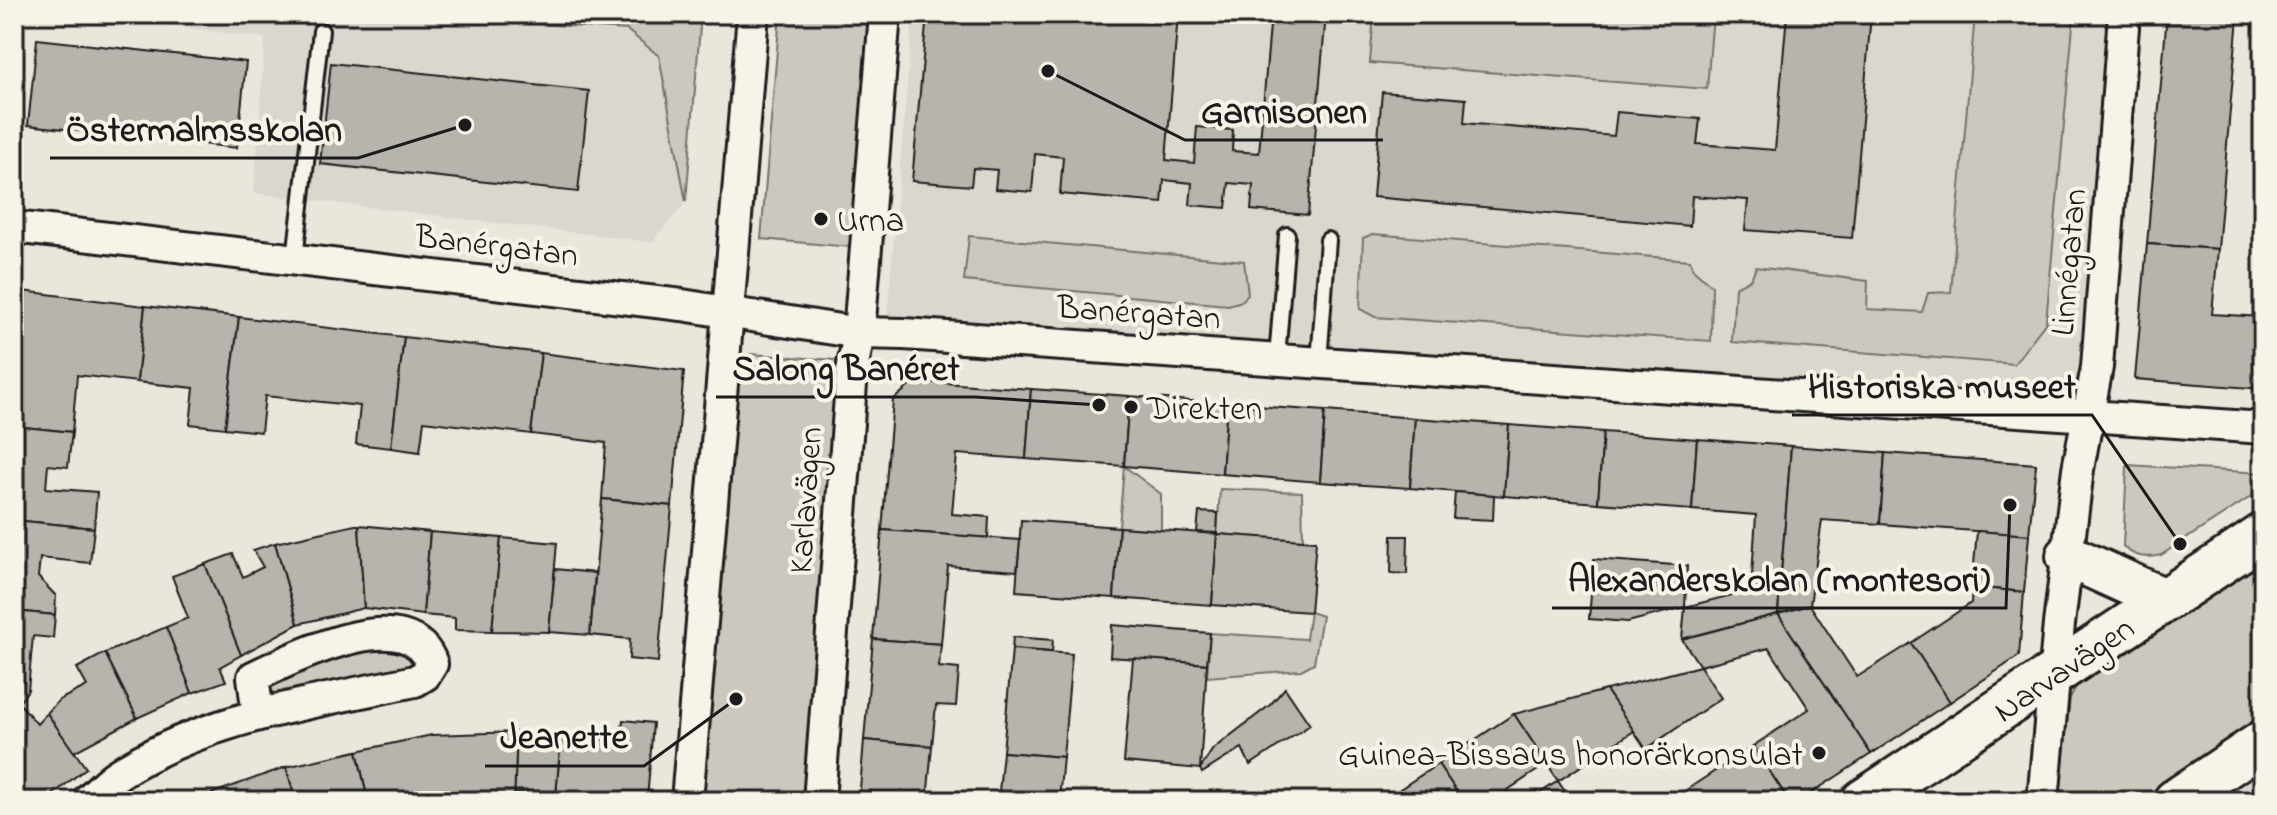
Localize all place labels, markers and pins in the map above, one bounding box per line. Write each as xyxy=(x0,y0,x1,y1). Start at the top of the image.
callout: Garnisonen xyxy=(1185,80,1383,140)
callout: Östermalmsskolan xyxy=(50,98,358,158)
place label: Urna xyxy=(837,198,904,248)
marker: Urna xyxy=(812,210,830,228)
callout: Salong Banéret xyxy=(716,337,975,397)
callout: Historiska museet xyxy=(1792,355,2092,415)
place label: Direkten xyxy=(1146,386,1262,436)
marker: Direkten xyxy=(1122,398,1140,416)
callout: Alexanderskolan (montesori) xyxy=(1552,548,2006,608)
callout: Jeanette xyxy=(485,706,644,766)
place label: Guinea-Bissaus honorärkonsulat xyxy=(1338,732,1803,782)
marker: Guinea-Bissaus honorärkonsulat xyxy=(1810,744,1828,762)

